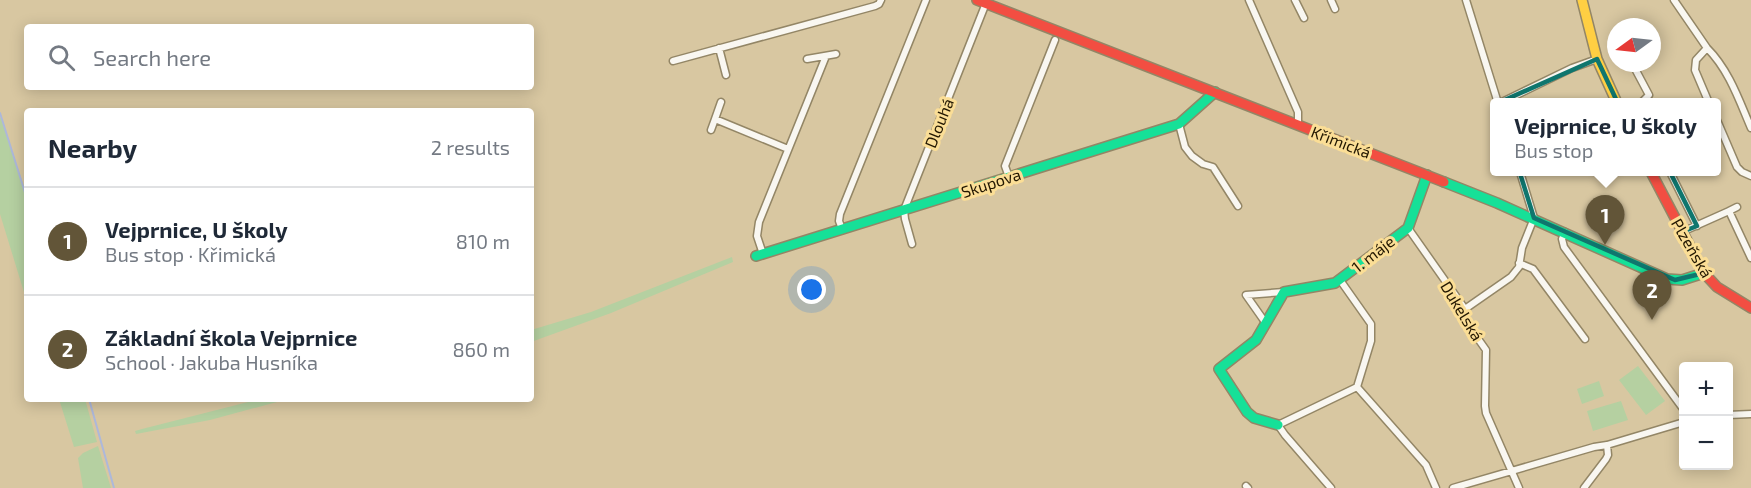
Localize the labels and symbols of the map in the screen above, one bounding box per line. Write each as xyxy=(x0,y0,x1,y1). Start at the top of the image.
north arrow xyxy=(1607,18,1661,72)
street label: Dlouhá xyxy=(920,95,957,150)
street label: Křimická xyxy=(1309,121,1374,162)
street label: Skupova xyxy=(959,164,1023,201)
pin: 1 xyxy=(1586,196,1624,245)
street label: Plzeňská xyxy=(1668,215,1717,281)
street label: 1. máje xyxy=(1348,231,1398,277)
pin: 2 xyxy=(1632,270,1672,320)
your location xyxy=(797,275,826,304)
street label: Dukelská xyxy=(1437,278,1488,344)

